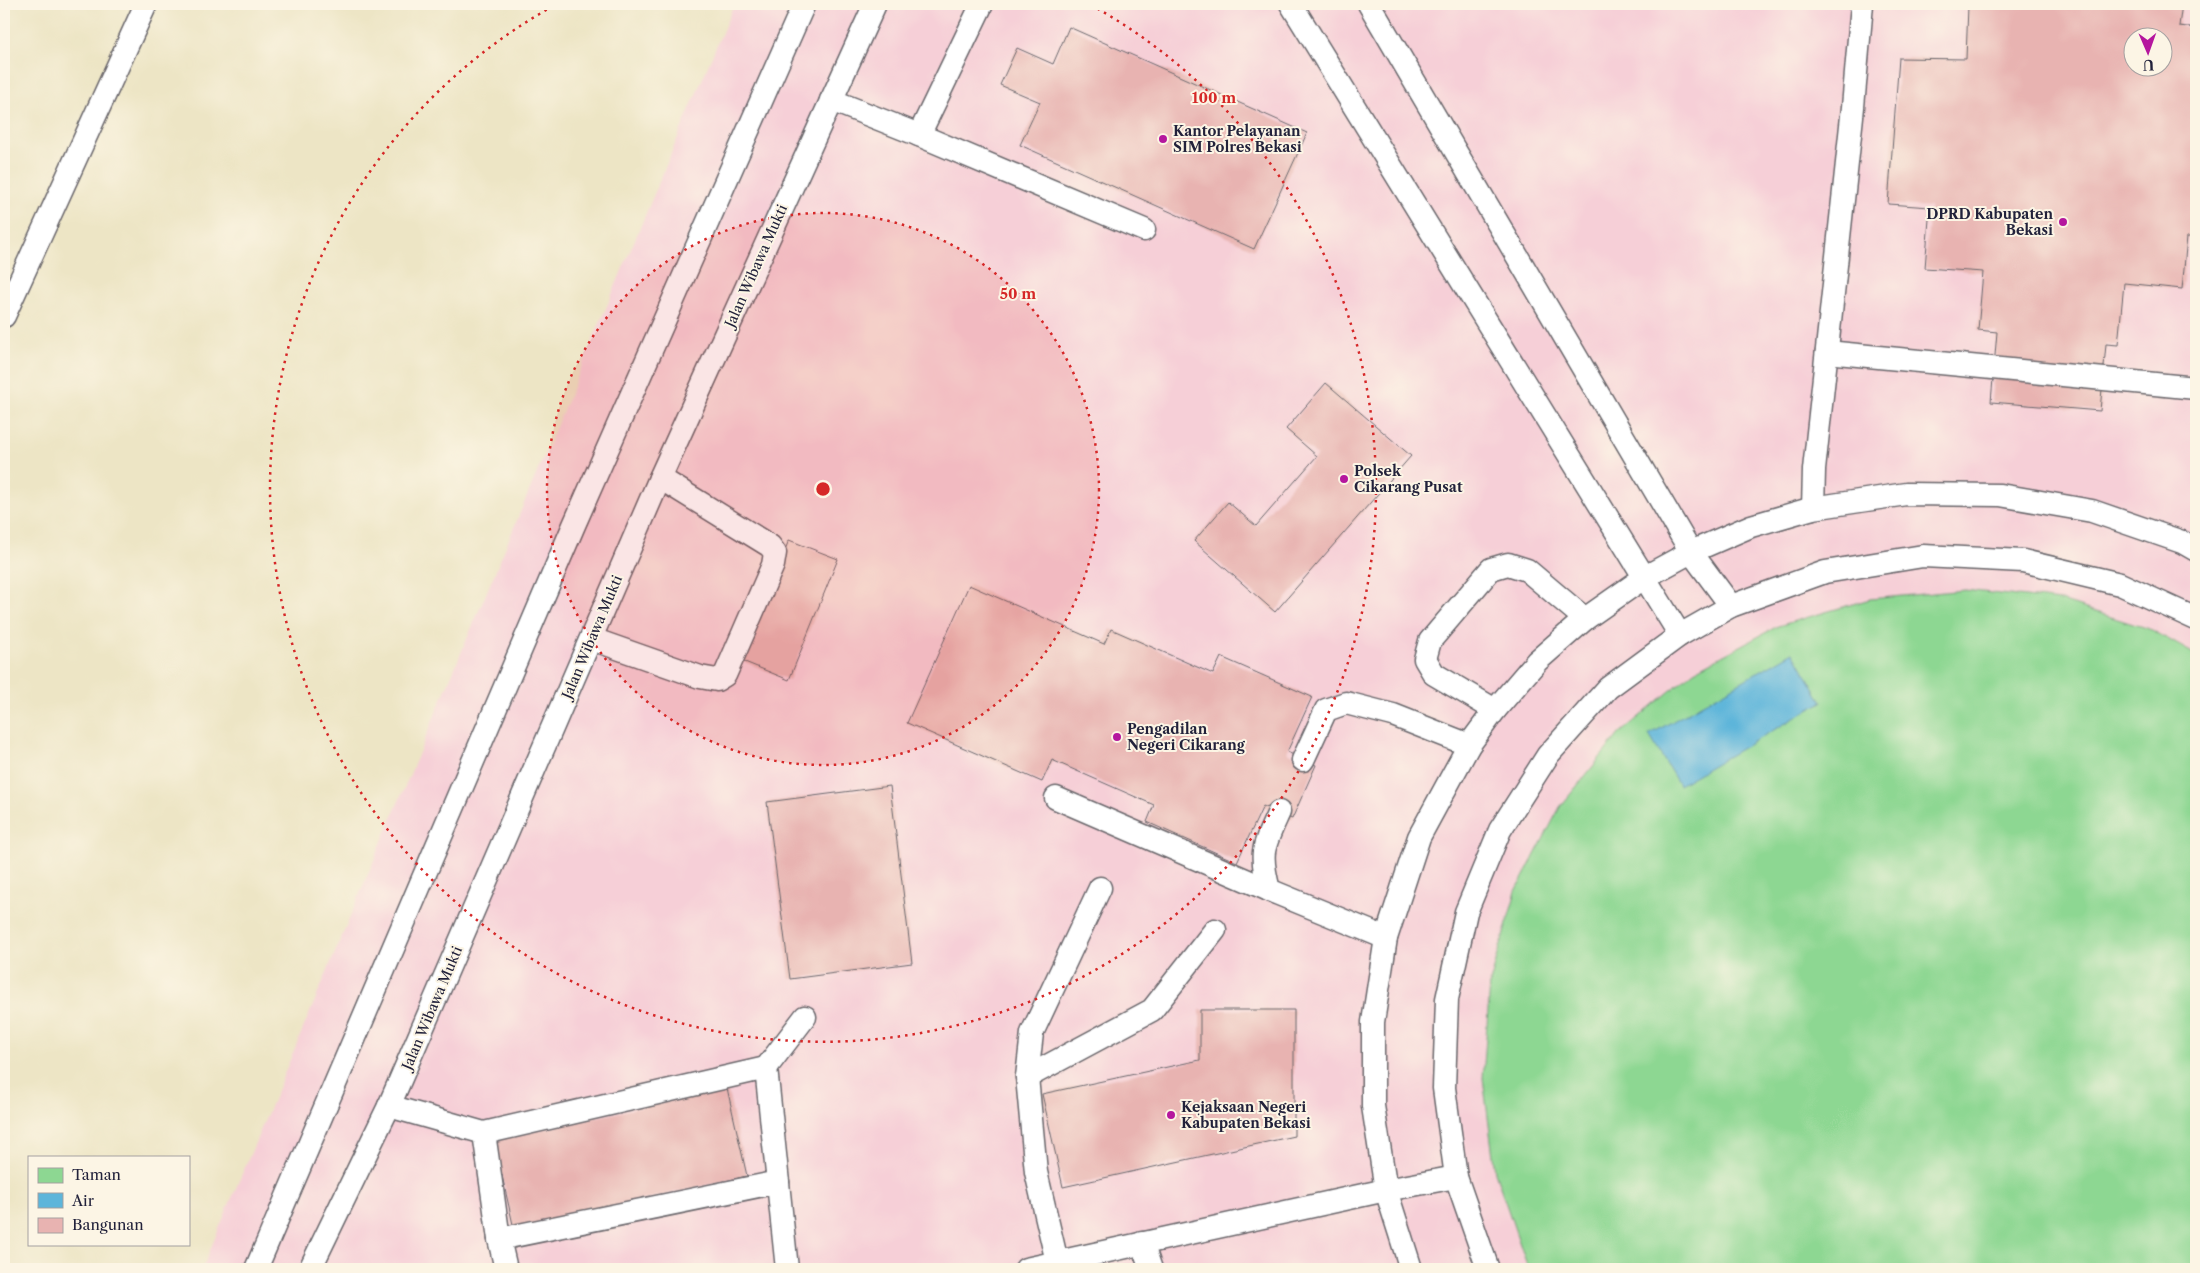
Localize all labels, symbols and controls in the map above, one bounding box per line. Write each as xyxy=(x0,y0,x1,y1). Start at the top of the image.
north arrow xyxy=(2122,28,2172,78)
text: U xyxy=(2142,56,2154,74)
text: 100 m xyxy=(1192,88,1236,107)
place label: Kantor Pelayanan SIM Polres Bekasi xyxy=(1173,122,1302,156)
marker: Kantor Pelayanan SIM Polres Bekasi xyxy=(1157,133,1169,145)
street label: Jalan Wibawa Mukti xyxy=(720,202,791,332)
place label: DPRD Kabupaten Bekasi xyxy=(1926,205,2053,239)
marker: DPRD Kabupaten Bekasi xyxy=(2057,216,2069,228)
text: 50 m xyxy=(1000,284,1036,303)
place label: Polsek Cikarang Pusat xyxy=(1354,462,1463,496)
marker: Polsek Cikarang Pusat xyxy=(1338,473,1350,485)
centre of rings xyxy=(814,480,832,498)
street label: Jalan Wibawa Mukti xyxy=(557,572,626,703)
place label: Pengadilan Negeri Cikarang xyxy=(1127,720,1246,754)
marker: Pengadilan Negeri Cikarang xyxy=(1111,731,1123,743)
street label: Jalan Wibawa Mukti xyxy=(397,943,466,1074)
place label: Kejaksaan Negeri Kabupaten Bekasi xyxy=(1181,1098,1311,1132)
marker: Kejaksaan Negeri Kabupaten Bekasi xyxy=(1165,1109,1177,1121)
legend xyxy=(28,1156,190,1246)
text: Taman xyxy=(72,1165,122,1184)
text: Air xyxy=(71,1191,95,1210)
text: Bangunan xyxy=(72,1215,144,1234)

